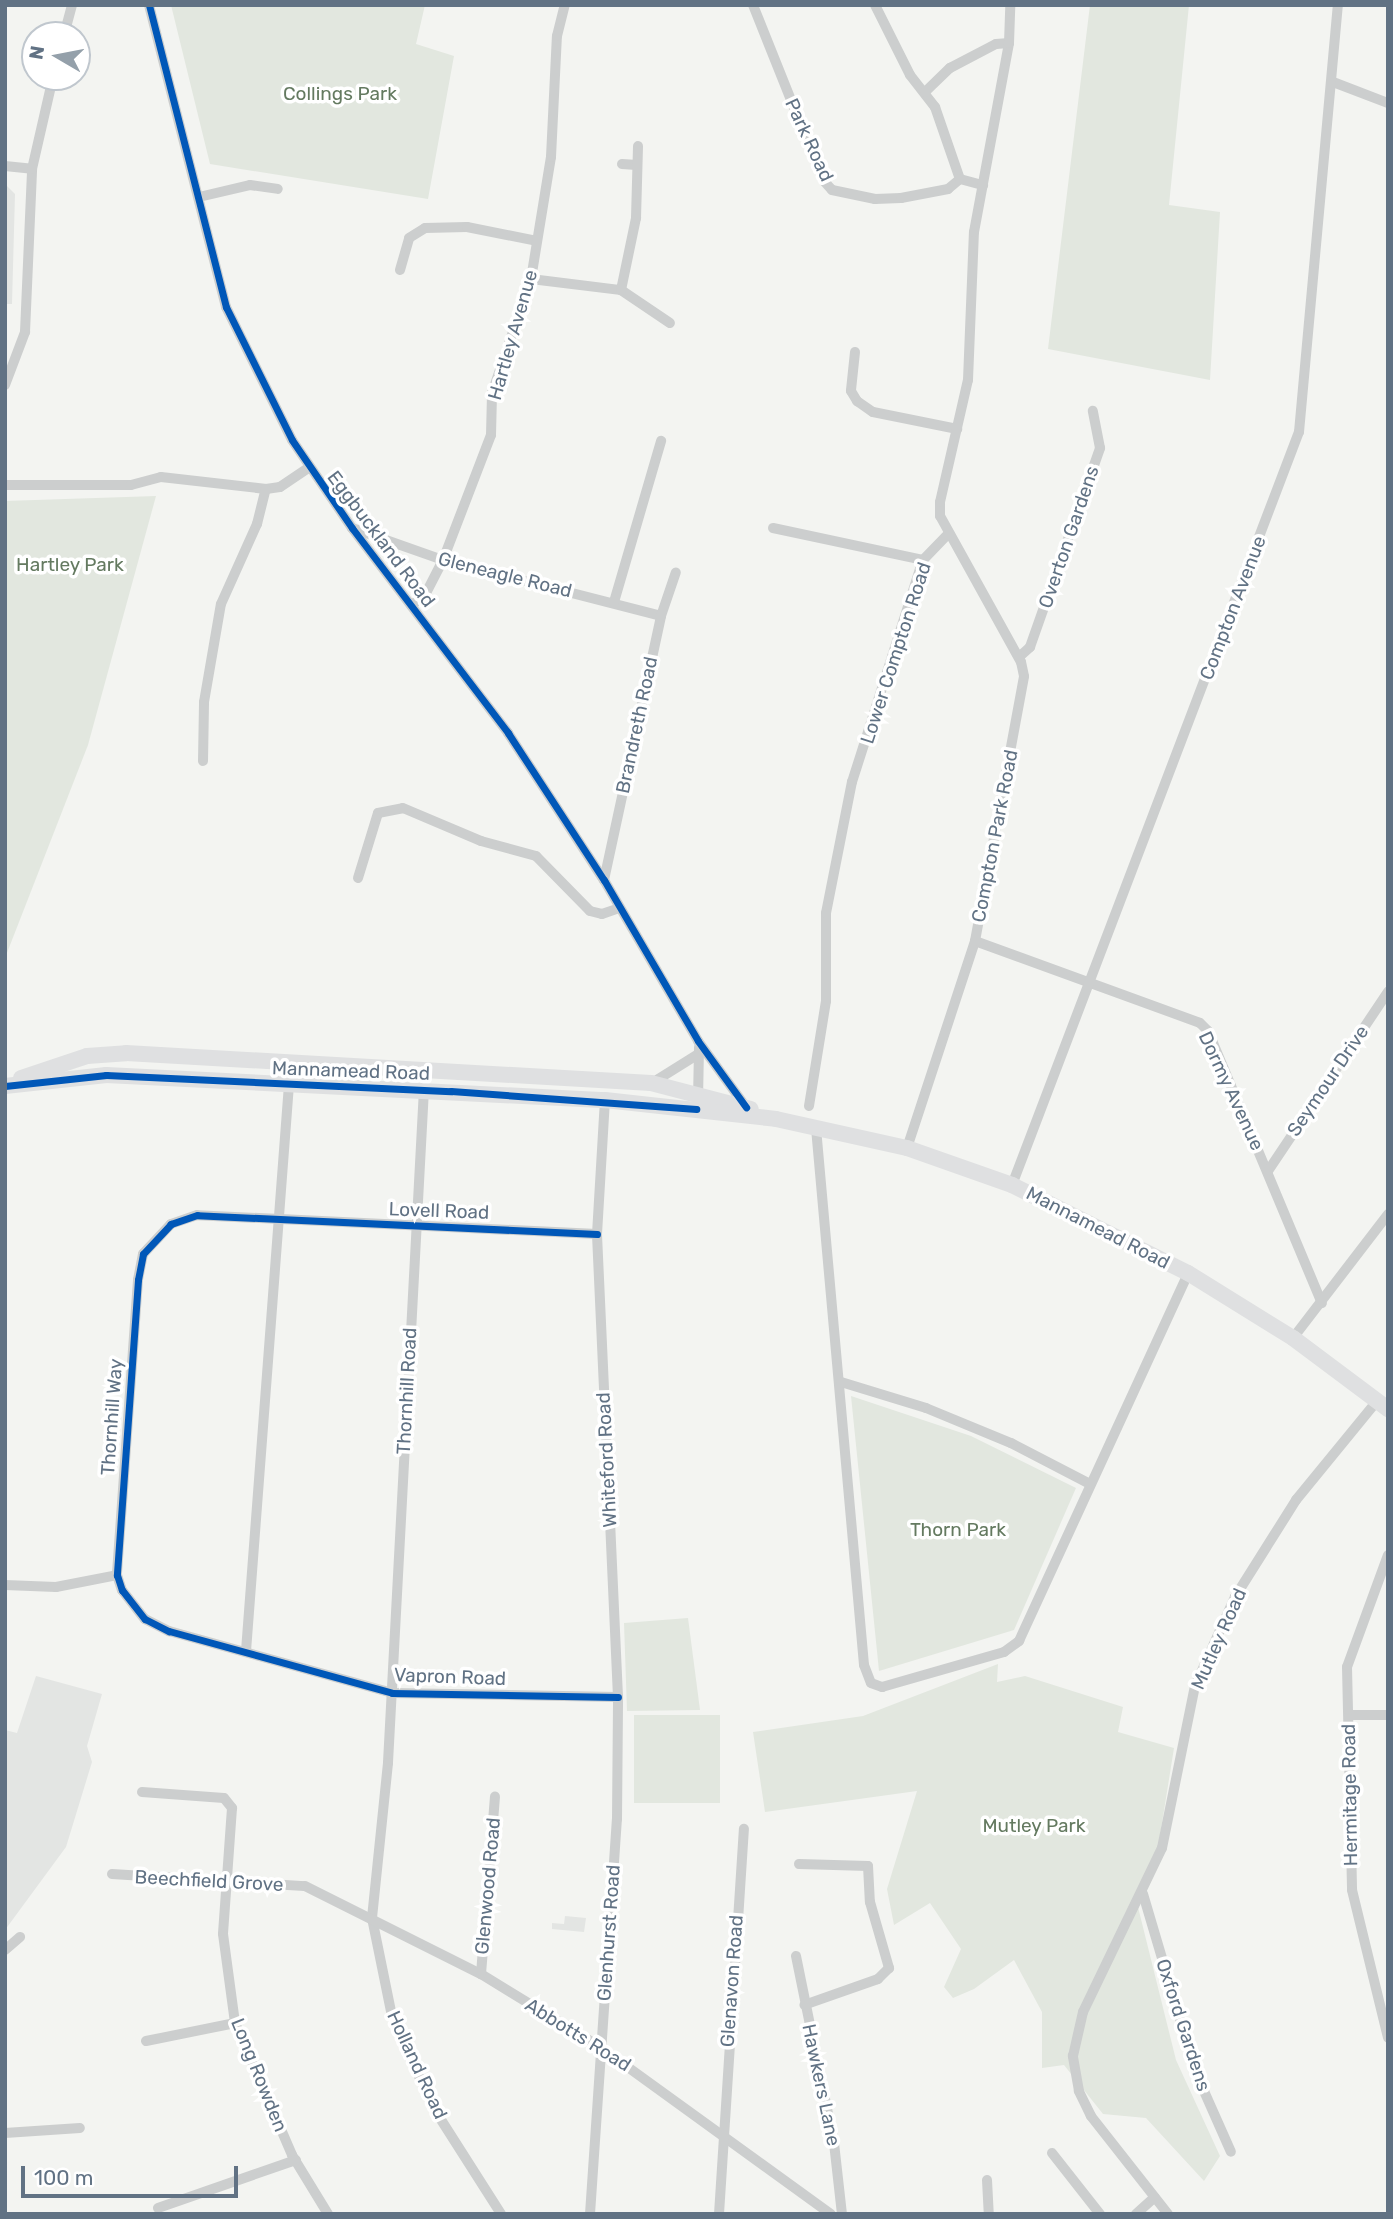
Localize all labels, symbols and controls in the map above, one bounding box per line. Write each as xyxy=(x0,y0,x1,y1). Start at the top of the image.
north arrow xyxy=(21,21,91,91)
text: N xyxy=(24,44,49,61)
park label: Collings Park xyxy=(283,83,397,105)
street label: Park Road xyxy=(780,95,838,185)
street label: Hartley Avenue xyxy=(483,267,543,403)
street label: Overton Gardens xyxy=(1034,463,1104,611)
street label: Eggbuckland Road xyxy=(322,466,440,612)
street label: Compton Avenue xyxy=(1195,533,1271,683)
street label: Gleneagle Road xyxy=(436,547,574,603)
park label: Hartley Park xyxy=(16,554,124,576)
street label: Lower Compton Road xyxy=(856,559,936,747)
street label: Brandreth Road xyxy=(611,654,663,796)
street label: Compton Park Road xyxy=(967,748,1023,924)
street label: Seymour Drive xyxy=(1282,1021,1374,1141)
street label: Dormy Avenue xyxy=(1193,1028,1269,1154)
street label: Mannamead Road xyxy=(272,1057,430,1085)
street label: Mannamead Road xyxy=(1022,1182,1174,1274)
street label: Lovell Road xyxy=(388,1198,490,1224)
street label: Thornhill Road xyxy=(392,1327,422,1455)
street label: Thornhill Way xyxy=(97,1358,127,1476)
street label: Whiteford Road xyxy=(592,1392,622,1528)
park label: Thorn Park xyxy=(910,1519,1006,1541)
street label: Mutley Road xyxy=(1186,1585,1252,1693)
street label: Vapron Road xyxy=(393,1664,507,1690)
street label: Hermitage Road xyxy=(1337,1724,1363,1866)
park label: Mutley Park xyxy=(982,1815,1086,1837)
street label: Glenwood Road xyxy=(471,1817,505,1955)
street label: Glenhurst Road xyxy=(593,1864,625,2002)
street label: Beechfield Grove xyxy=(134,1866,284,1896)
street label: Glenavon Road xyxy=(716,1914,748,2048)
street label: Oxford Gardens xyxy=(1151,1956,1215,2094)
street label: Abbotts Road xyxy=(521,1993,635,2077)
street label: Holland Road xyxy=(382,2007,452,2123)
street label: Long Rowden xyxy=(226,2015,292,2135)
street label: Hawkers Lane xyxy=(797,2022,845,2148)
scale bar xyxy=(24,2152,242,2196)
text: 100 m xyxy=(34,2165,93,2190)

